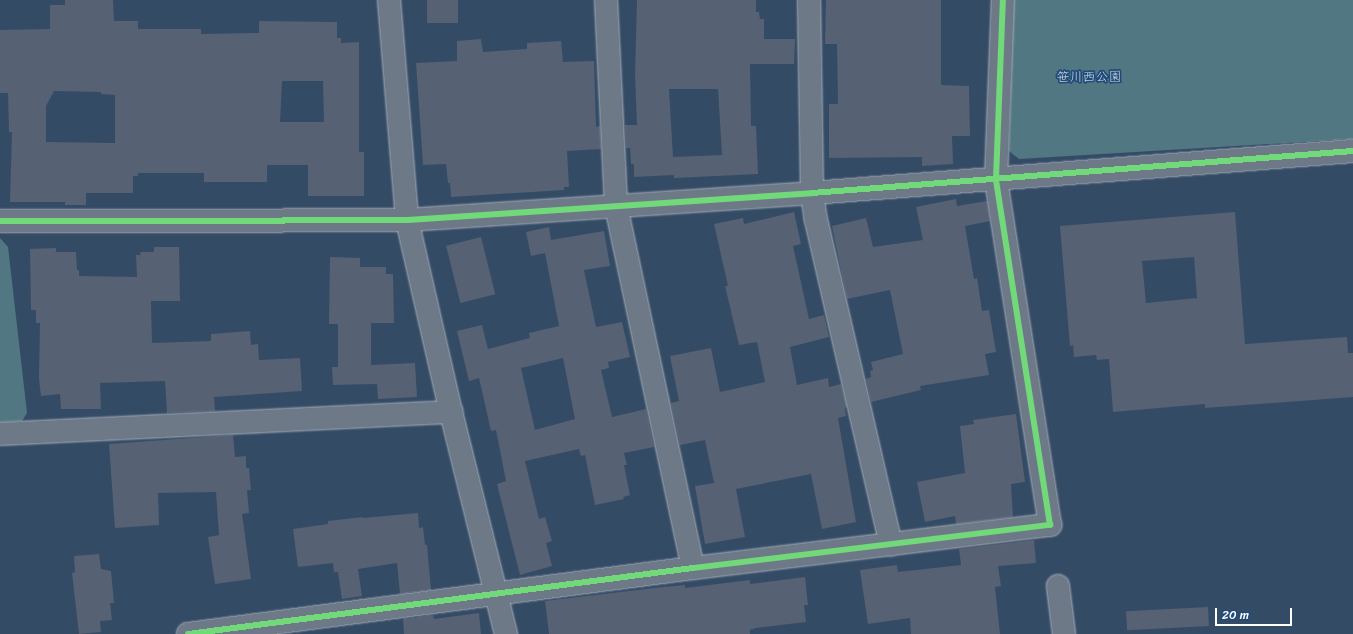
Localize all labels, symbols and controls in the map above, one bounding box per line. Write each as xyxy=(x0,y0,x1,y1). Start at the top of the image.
park label: 笹川西公園 xyxy=(1057,69,1121,85)
scale bar xyxy=(1217,600,1294,626)
text: 20 m xyxy=(1222,604,1249,626)

